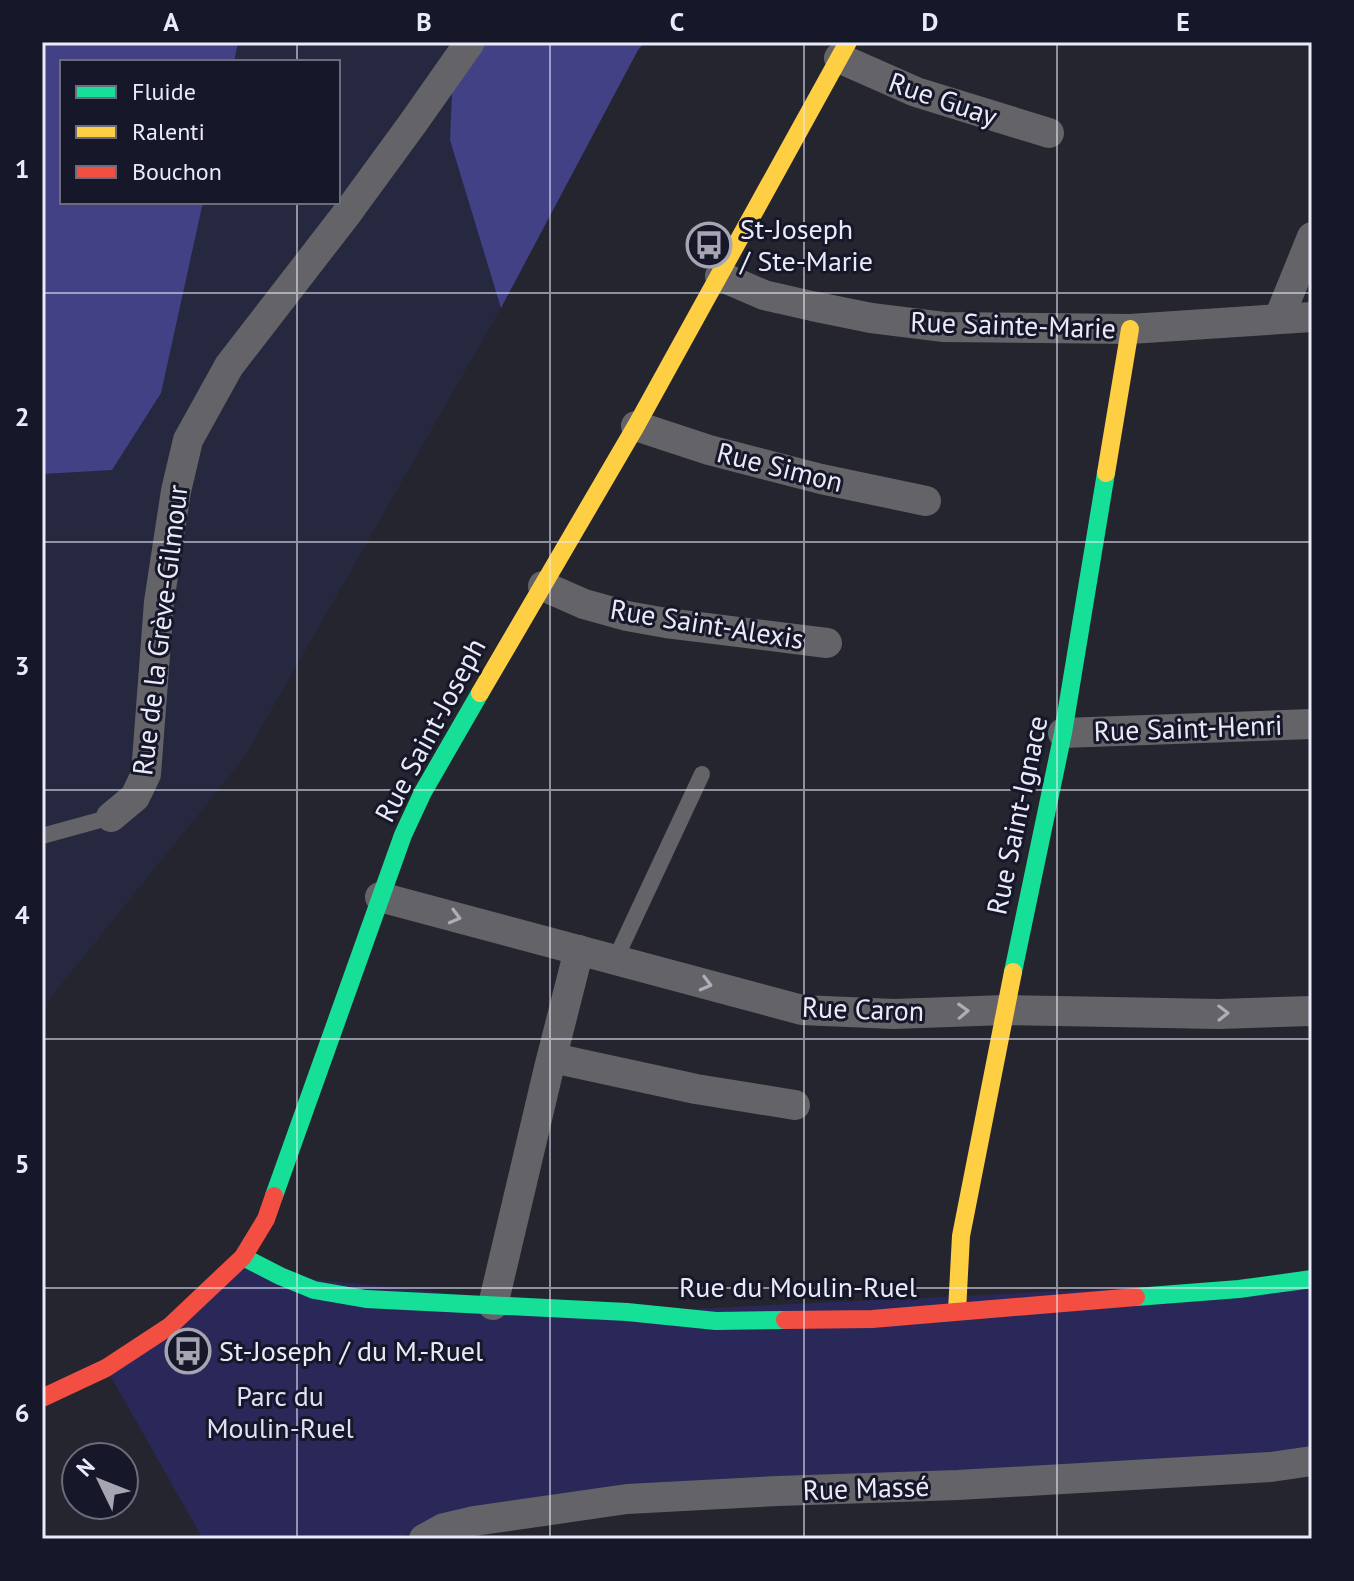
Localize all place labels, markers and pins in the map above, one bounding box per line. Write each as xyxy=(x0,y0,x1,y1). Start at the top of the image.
place label: St-Joseph / Ste-Marie xyxy=(738,210,873,279)
bus stop icon: St-Joseph / Ste-Marie xyxy=(685,221,733,269)
bus stop icon: St-Joseph / du M.-Ruel xyxy=(164,1327,212,1375)
place label: St-Joseph / du M.-Ruel xyxy=(219,1332,483,1369)

